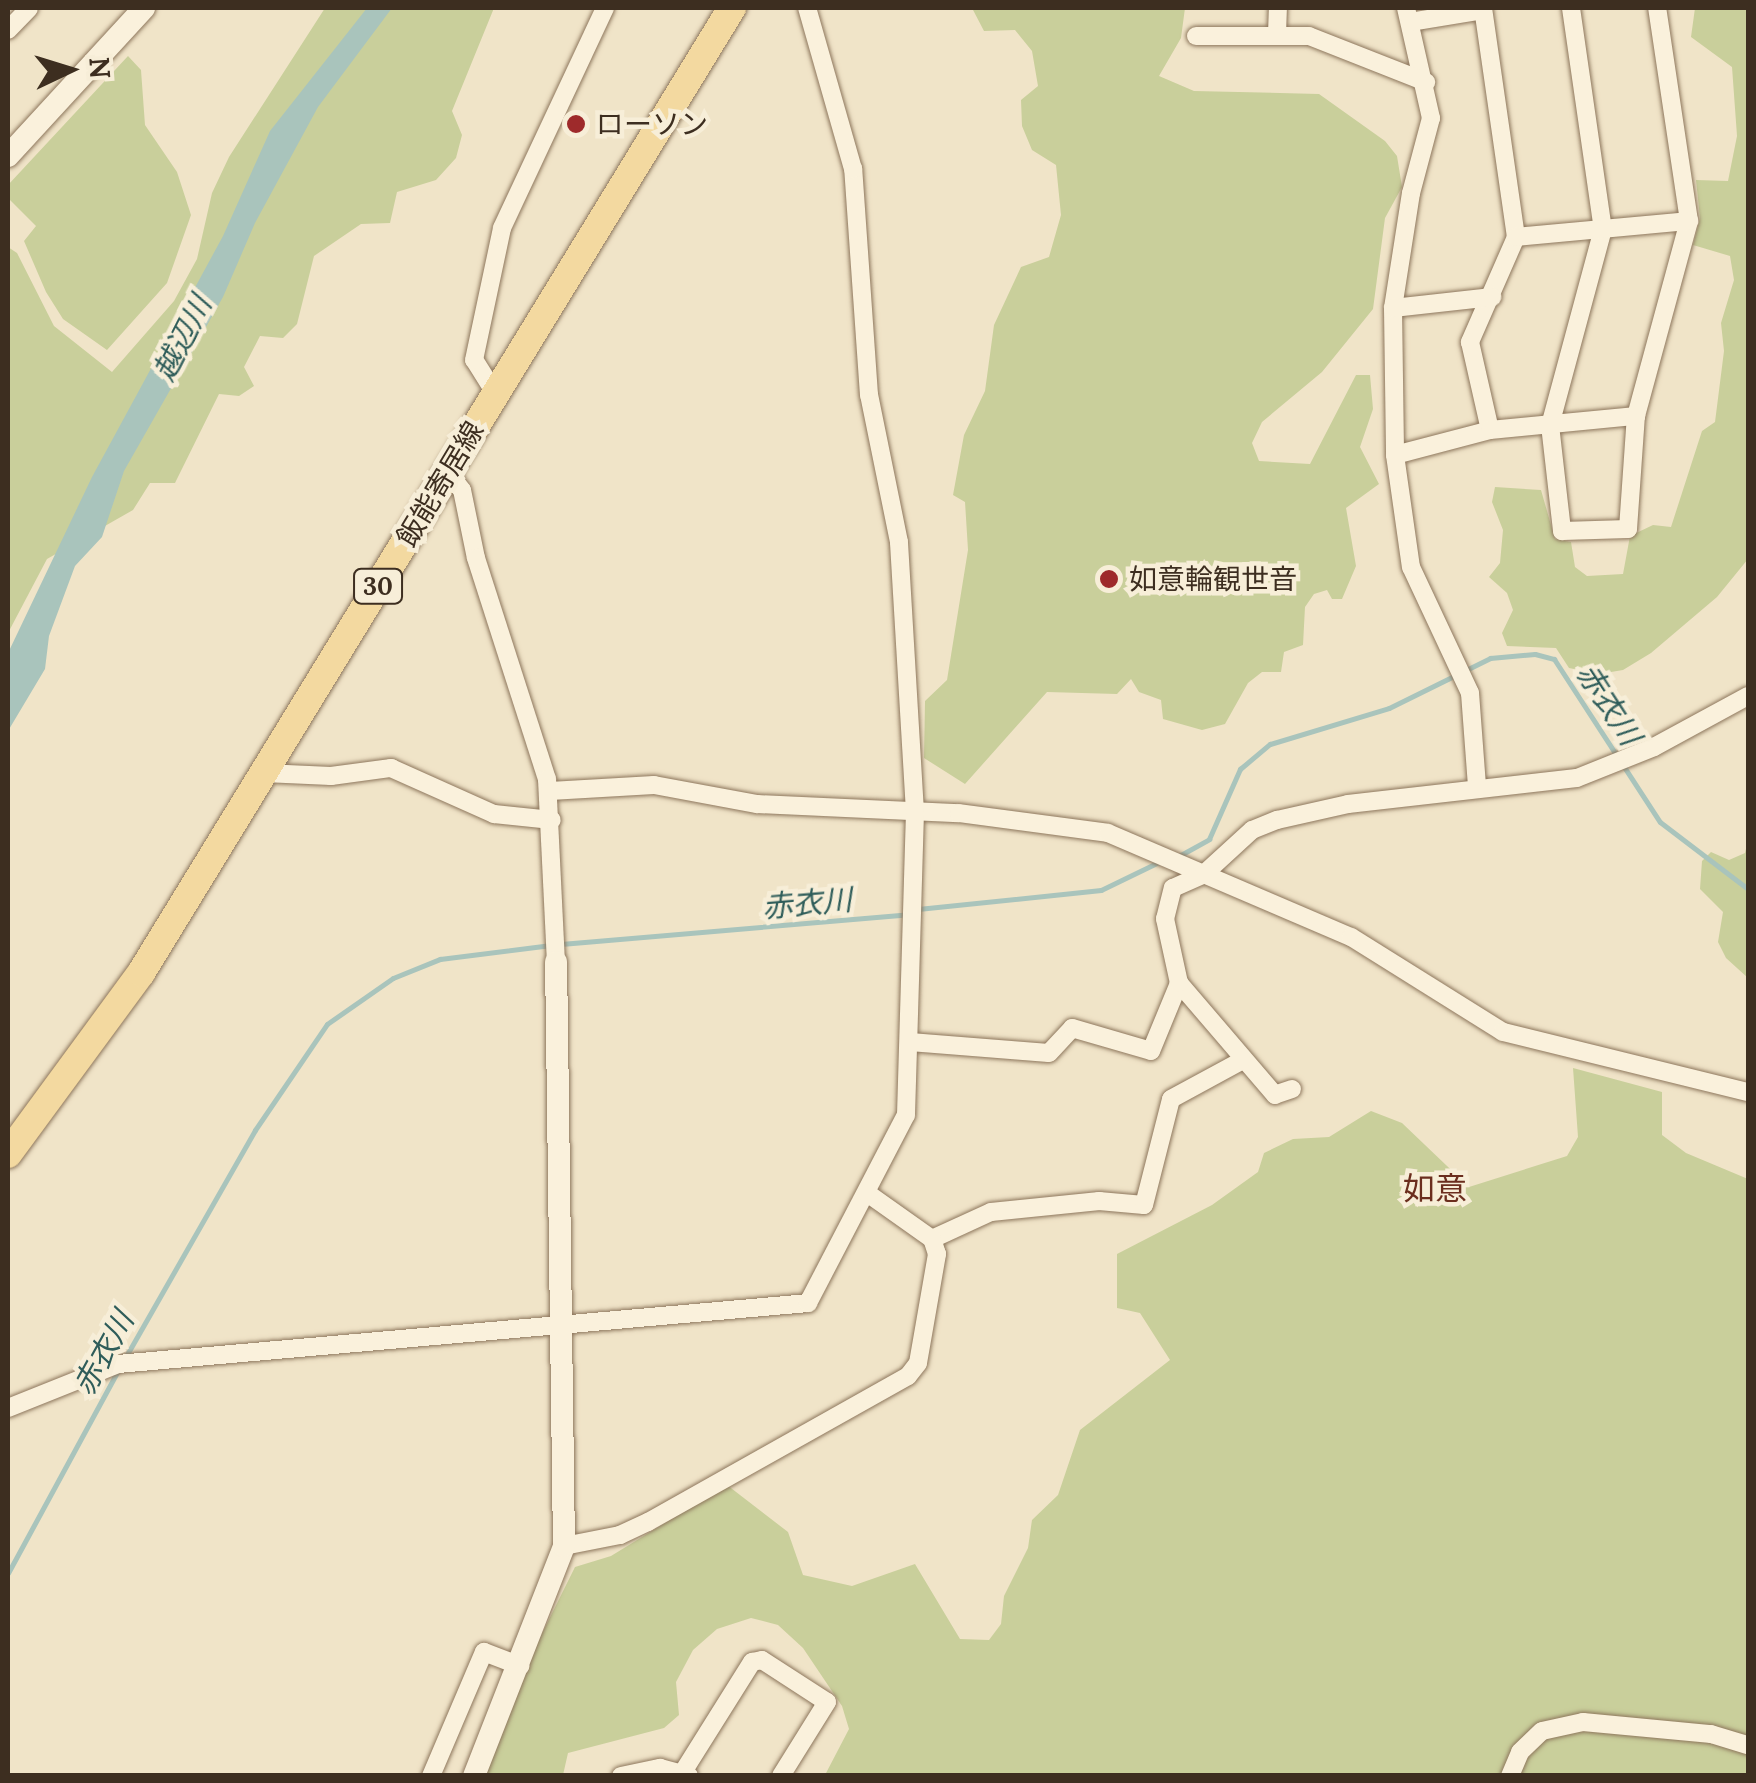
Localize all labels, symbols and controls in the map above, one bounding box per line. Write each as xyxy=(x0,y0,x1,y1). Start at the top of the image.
north arrow xyxy=(20,20,120,120)
text: N xyxy=(81,56,119,80)
place label: ローソン xyxy=(596,107,708,141)
marker: ローソン xyxy=(565,113,587,135)
water label: 越辺川 xyxy=(146,290,218,386)
street label: 飯能寄居線 xyxy=(390,415,490,553)
place label: 如意輪観世音 xyxy=(1129,562,1297,596)
road number: 30 xyxy=(353,566,403,606)
marker: 如意輪観世音 xyxy=(1098,568,1120,590)
water label: 赤衣川 xyxy=(1569,656,1649,752)
water label: 赤衣川 xyxy=(761,881,853,925)
district label: 如意 xyxy=(1403,1170,1467,1208)
water label: 赤衣川 xyxy=(65,1305,141,1401)

